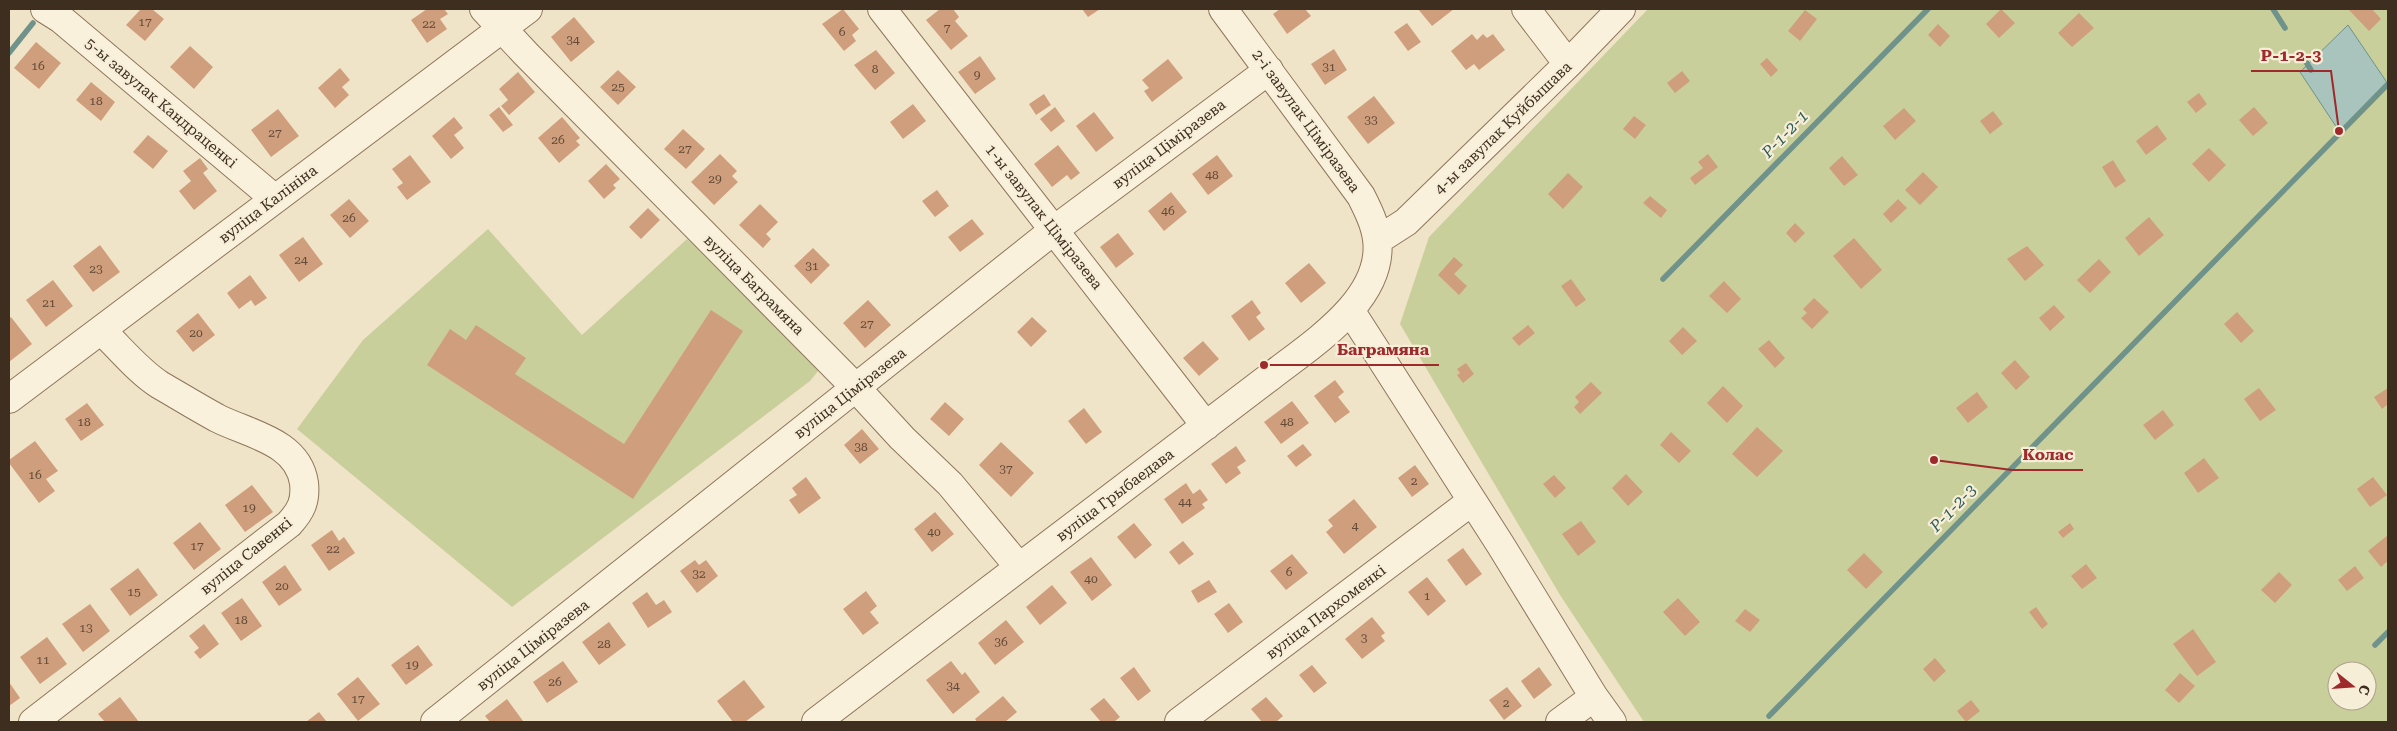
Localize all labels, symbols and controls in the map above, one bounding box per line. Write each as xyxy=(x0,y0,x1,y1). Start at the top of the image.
house number: 17 xyxy=(138,15,152,29)
house number: 22 xyxy=(422,17,436,31)
house number: 7 xyxy=(944,21,951,35)
house number: 6 xyxy=(839,25,846,39)
house number: 34 xyxy=(566,33,580,47)
street label: 5-ы завулак Кандраценкі xyxy=(81,34,241,172)
callout: P-1-2-3 xyxy=(2251,40,2331,71)
street label: 2-і завулак Ціміразева xyxy=(1248,46,1364,196)
text: P-1-2-3 xyxy=(2261,46,2321,65)
street label: 4-ы завулак Куйбышава xyxy=(1431,58,1575,198)
house number: 16 xyxy=(31,59,45,73)
house number: 31 xyxy=(1322,60,1336,74)
house number: 8 xyxy=(872,62,879,76)
house number: 9 xyxy=(974,68,981,82)
house number: 25 xyxy=(611,80,625,94)
house number: 18 xyxy=(89,94,103,108)
street label: вуліца Ціміразева xyxy=(1109,96,1229,192)
water label: P-1-2-1 xyxy=(1757,106,1812,162)
house number: 33 xyxy=(1364,113,1378,127)
house number: 27 xyxy=(268,126,282,140)
house number: 26 xyxy=(551,133,565,147)
street label: 1-ы завулак Ціміразева xyxy=(982,141,1106,293)
house number: 27 xyxy=(678,142,692,156)
street label: вуліца Калініна xyxy=(215,161,321,247)
house number: 48 xyxy=(1205,168,1219,182)
house number: 29 xyxy=(708,172,722,186)
house number: 46 xyxy=(1161,204,1175,218)
house number: 26 xyxy=(342,211,356,225)
street label: вуліца Баграмяна xyxy=(700,231,808,339)
house number: 24 xyxy=(294,253,308,267)
house number: 31 xyxy=(805,259,819,273)
house number: 23 xyxy=(89,262,103,276)
house number: 21 xyxy=(42,296,56,310)
house number: 27 xyxy=(860,317,874,331)
house number: 20 xyxy=(189,326,203,340)
callout: Баграмяна xyxy=(1327,334,1439,365)
text: Баграмяна xyxy=(1337,340,1430,359)
street label: вуліца Ціміразева xyxy=(790,344,910,442)
house number: 18 xyxy=(77,415,91,429)
house number: 48 xyxy=(1280,415,1294,429)
callout: Колас xyxy=(2012,439,2083,470)
house number: 38 xyxy=(854,440,868,454)
street label: вуліца Грыбаедава xyxy=(1053,445,1177,545)
text: Колас xyxy=(2023,445,2073,464)
house number: 37 xyxy=(999,462,1013,476)
house number: 16 xyxy=(28,468,42,482)
house number: 2 xyxy=(1411,474,1418,488)
water label: P-1-2-3 xyxy=(1925,480,1980,536)
house number: 44 xyxy=(1178,495,1192,509)
house number: 19 xyxy=(242,501,256,515)
street label: вуліца Савенкі xyxy=(197,513,296,598)
house number: 4 xyxy=(1352,519,1359,533)
house number: 40 xyxy=(927,525,941,539)
house number: 17 xyxy=(190,539,204,553)
house number: 22 xyxy=(326,542,340,556)
street label: вуліца Пархоменкі xyxy=(1263,561,1389,663)
house number: 6 xyxy=(1286,565,1293,579)
house number: 32 xyxy=(692,567,706,581)
house number: 40 xyxy=(1084,572,1098,586)
house number: 20 xyxy=(275,579,289,593)
house number: 15 xyxy=(127,585,141,599)
house number: 1 xyxy=(1424,589,1431,603)
street label: вуліца Ціміразева xyxy=(473,596,593,694)
house number: 18 xyxy=(234,613,248,627)
house number: 13 xyxy=(79,621,93,635)
house number: 3 xyxy=(1361,631,1368,645)
house number: 36 xyxy=(994,635,1008,649)
house number: 28 xyxy=(597,637,611,651)
house number: 11 xyxy=(36,653,50,667)
house number: 19 xyxy=(405,658,419,672)
north arrow xyxy=(2327,661,2377,711)
house number: 26 xyxy=(548,675,562,689)
house number: 34 xyxy=(946,679,960,693)
text: С xyxy=(2355,683,2374,697)
house number: 17 xyxy=(351,692,365,706)
house number: 2 xyxy=(1503,696,1510,710)

